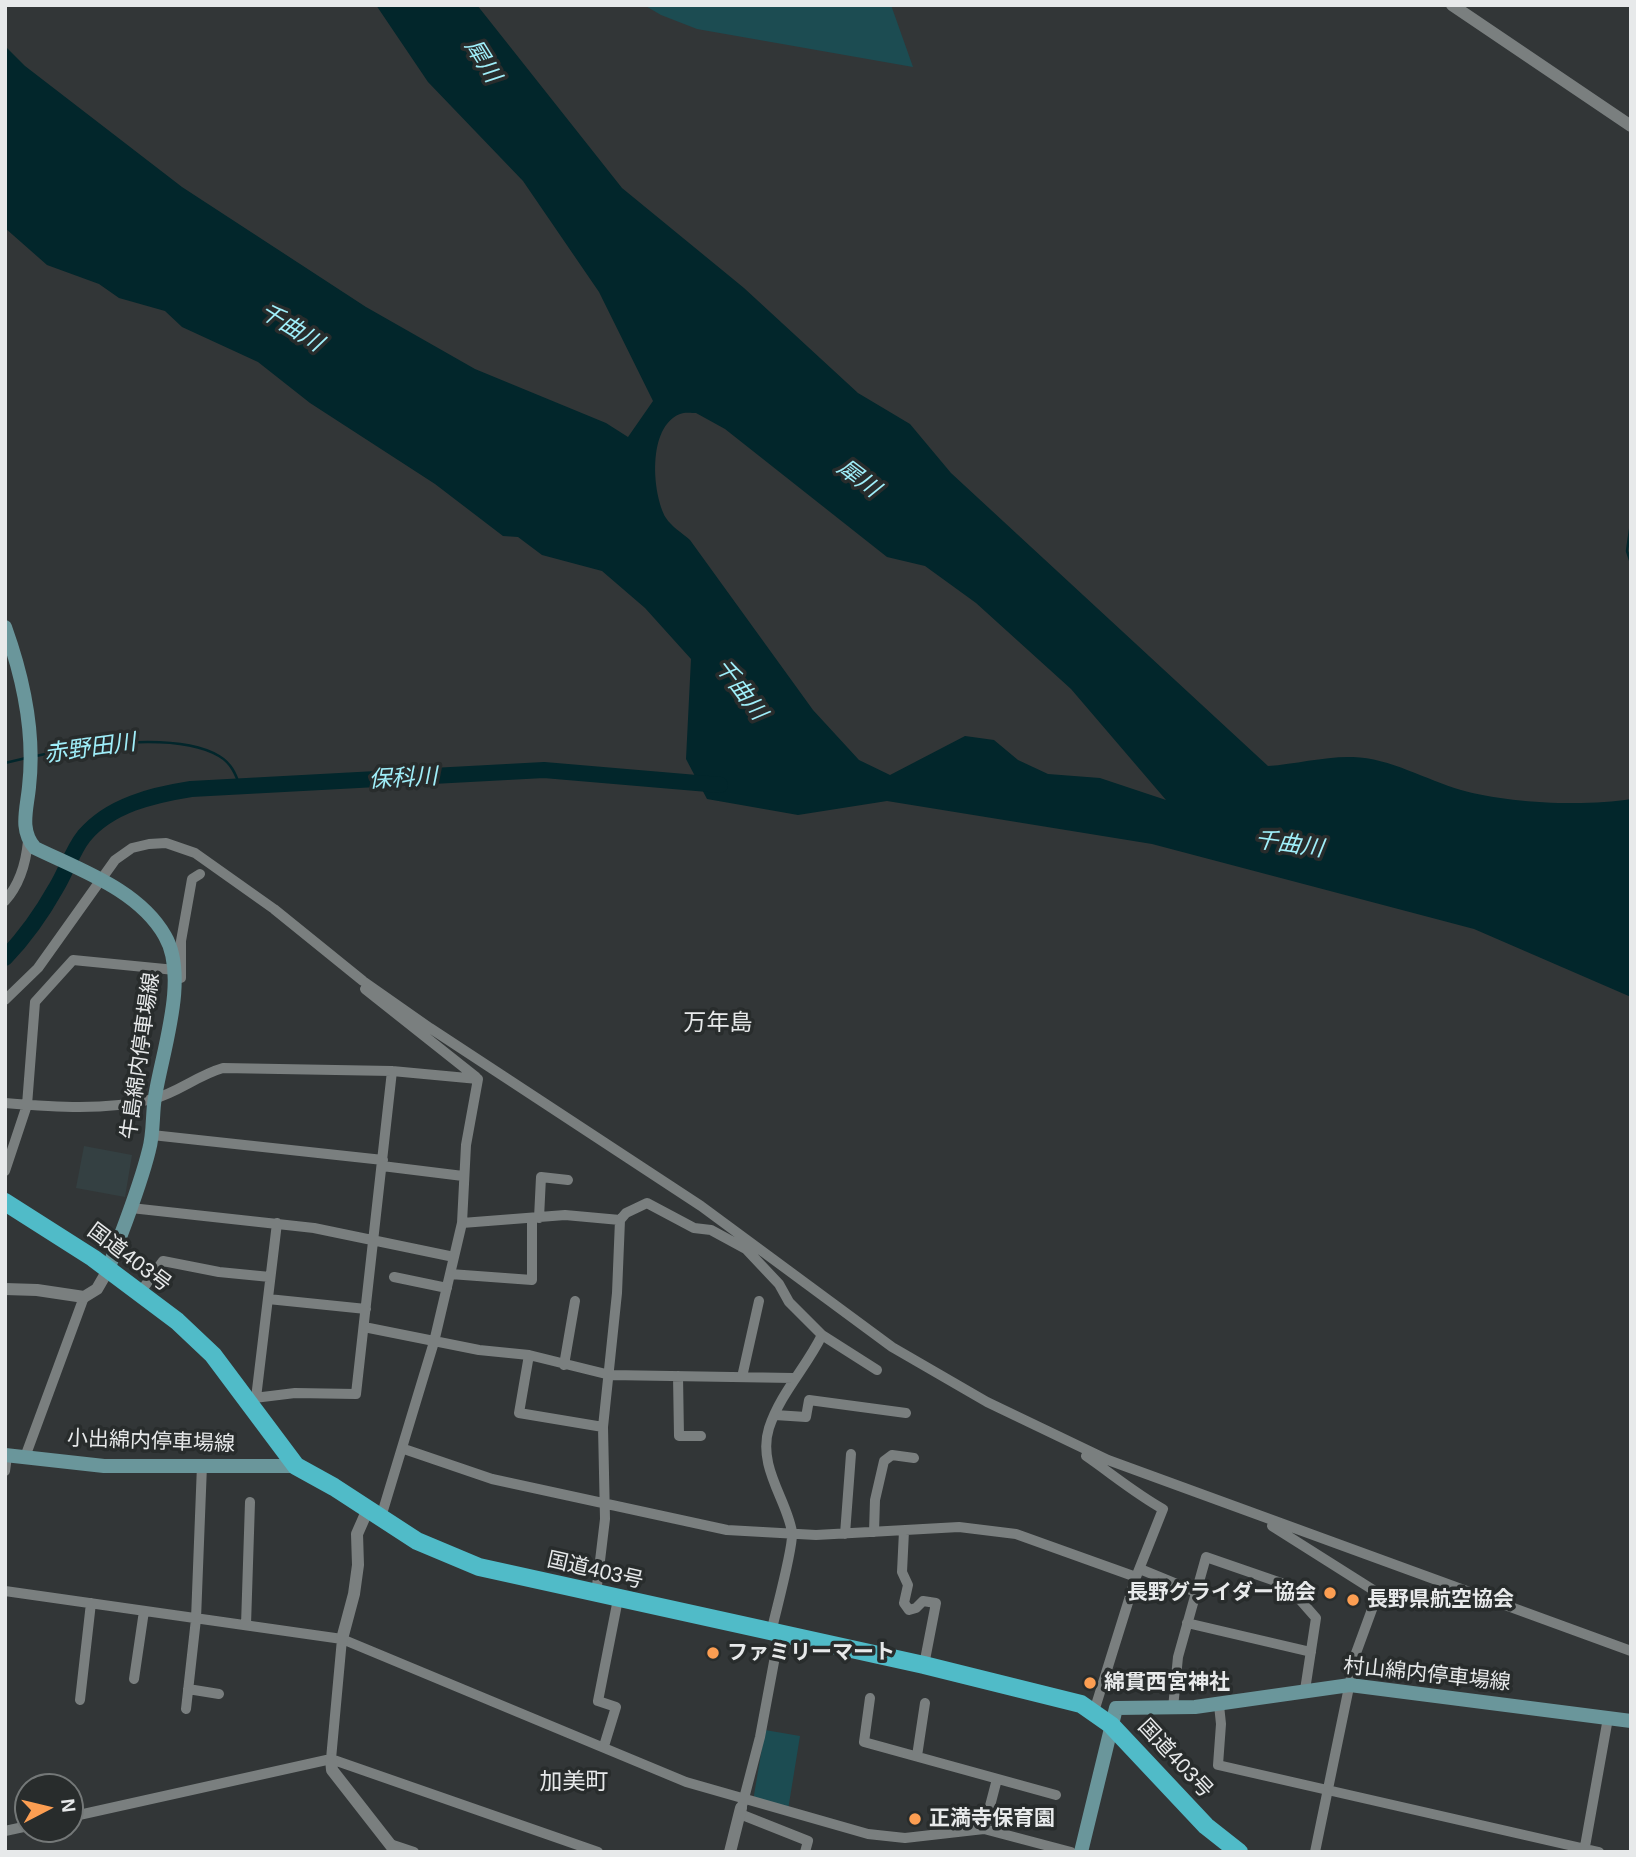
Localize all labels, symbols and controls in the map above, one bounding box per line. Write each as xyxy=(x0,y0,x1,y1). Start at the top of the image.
water label: 犀川 xyxy=(458,34,506,88)
water label: 千曲川 xyxy=(254,298,328,358)
water label: 犀川 xyxy=(831,454,885,504)
water label: 千曲川 xyxy=(708,654,772,726)
water label: 赤野田川 xyxy=(43,729,137,769)
water label: 保科川 xyxy=(368,763,438,795)
water label: 千曲川 xyxy=(1253,827,1325,863)
street label: 牛島綿内停車場線 xyxy=(117,971,165,1141)
district label: 万年島 xyxy=(684,1010,752,1038)
street label: 国道403号 xyxy=(82,1218,176,1298)
street label: 小出綿内停車場線 xyxy=(67,1426,235,1458)
street label: 国道403号 xyxy=(544,1548,646,1594)
place label: 長野グライダー協会 xyxy=(1127,1580,1316,1606)
marker: 長野グライダー協会 xyxy=(1322,1585,1338,1601)
place label: 長野県航空協会 xyxy=(1367,1587,1514,1613)
marker: 長野県航空協会 xyxy=(1345,1592,1361,1608)
place label: ファミリーマート xyxy=(727,1640,895,1666)
marker: ファミリーマート xyxy=(705,1645,721,1661)
street label: 村山綿内停車場線 xyxy=(1342,1654,1512,1696)
place label: 綿貫西宮神社 xyxy=(1104,1670,1230,1696)
marker: 綿貫西宮神社 xyxy=(1082,1675,1098,1691)
street label: 国道403号 xyxy=(1132,1715,1218,1803)
district label: 加美町 xyxy=(540,1769,608,1797)
north arrow xyxy=(14,1773,84,1843)
text: N xyxy=(57,1798,80,1814)
place label: 正満寺保育園 xyxy=(929,1806,1055,1832)
marker: 正満寺保育園 xyxy=(907,1811,923,1827)

